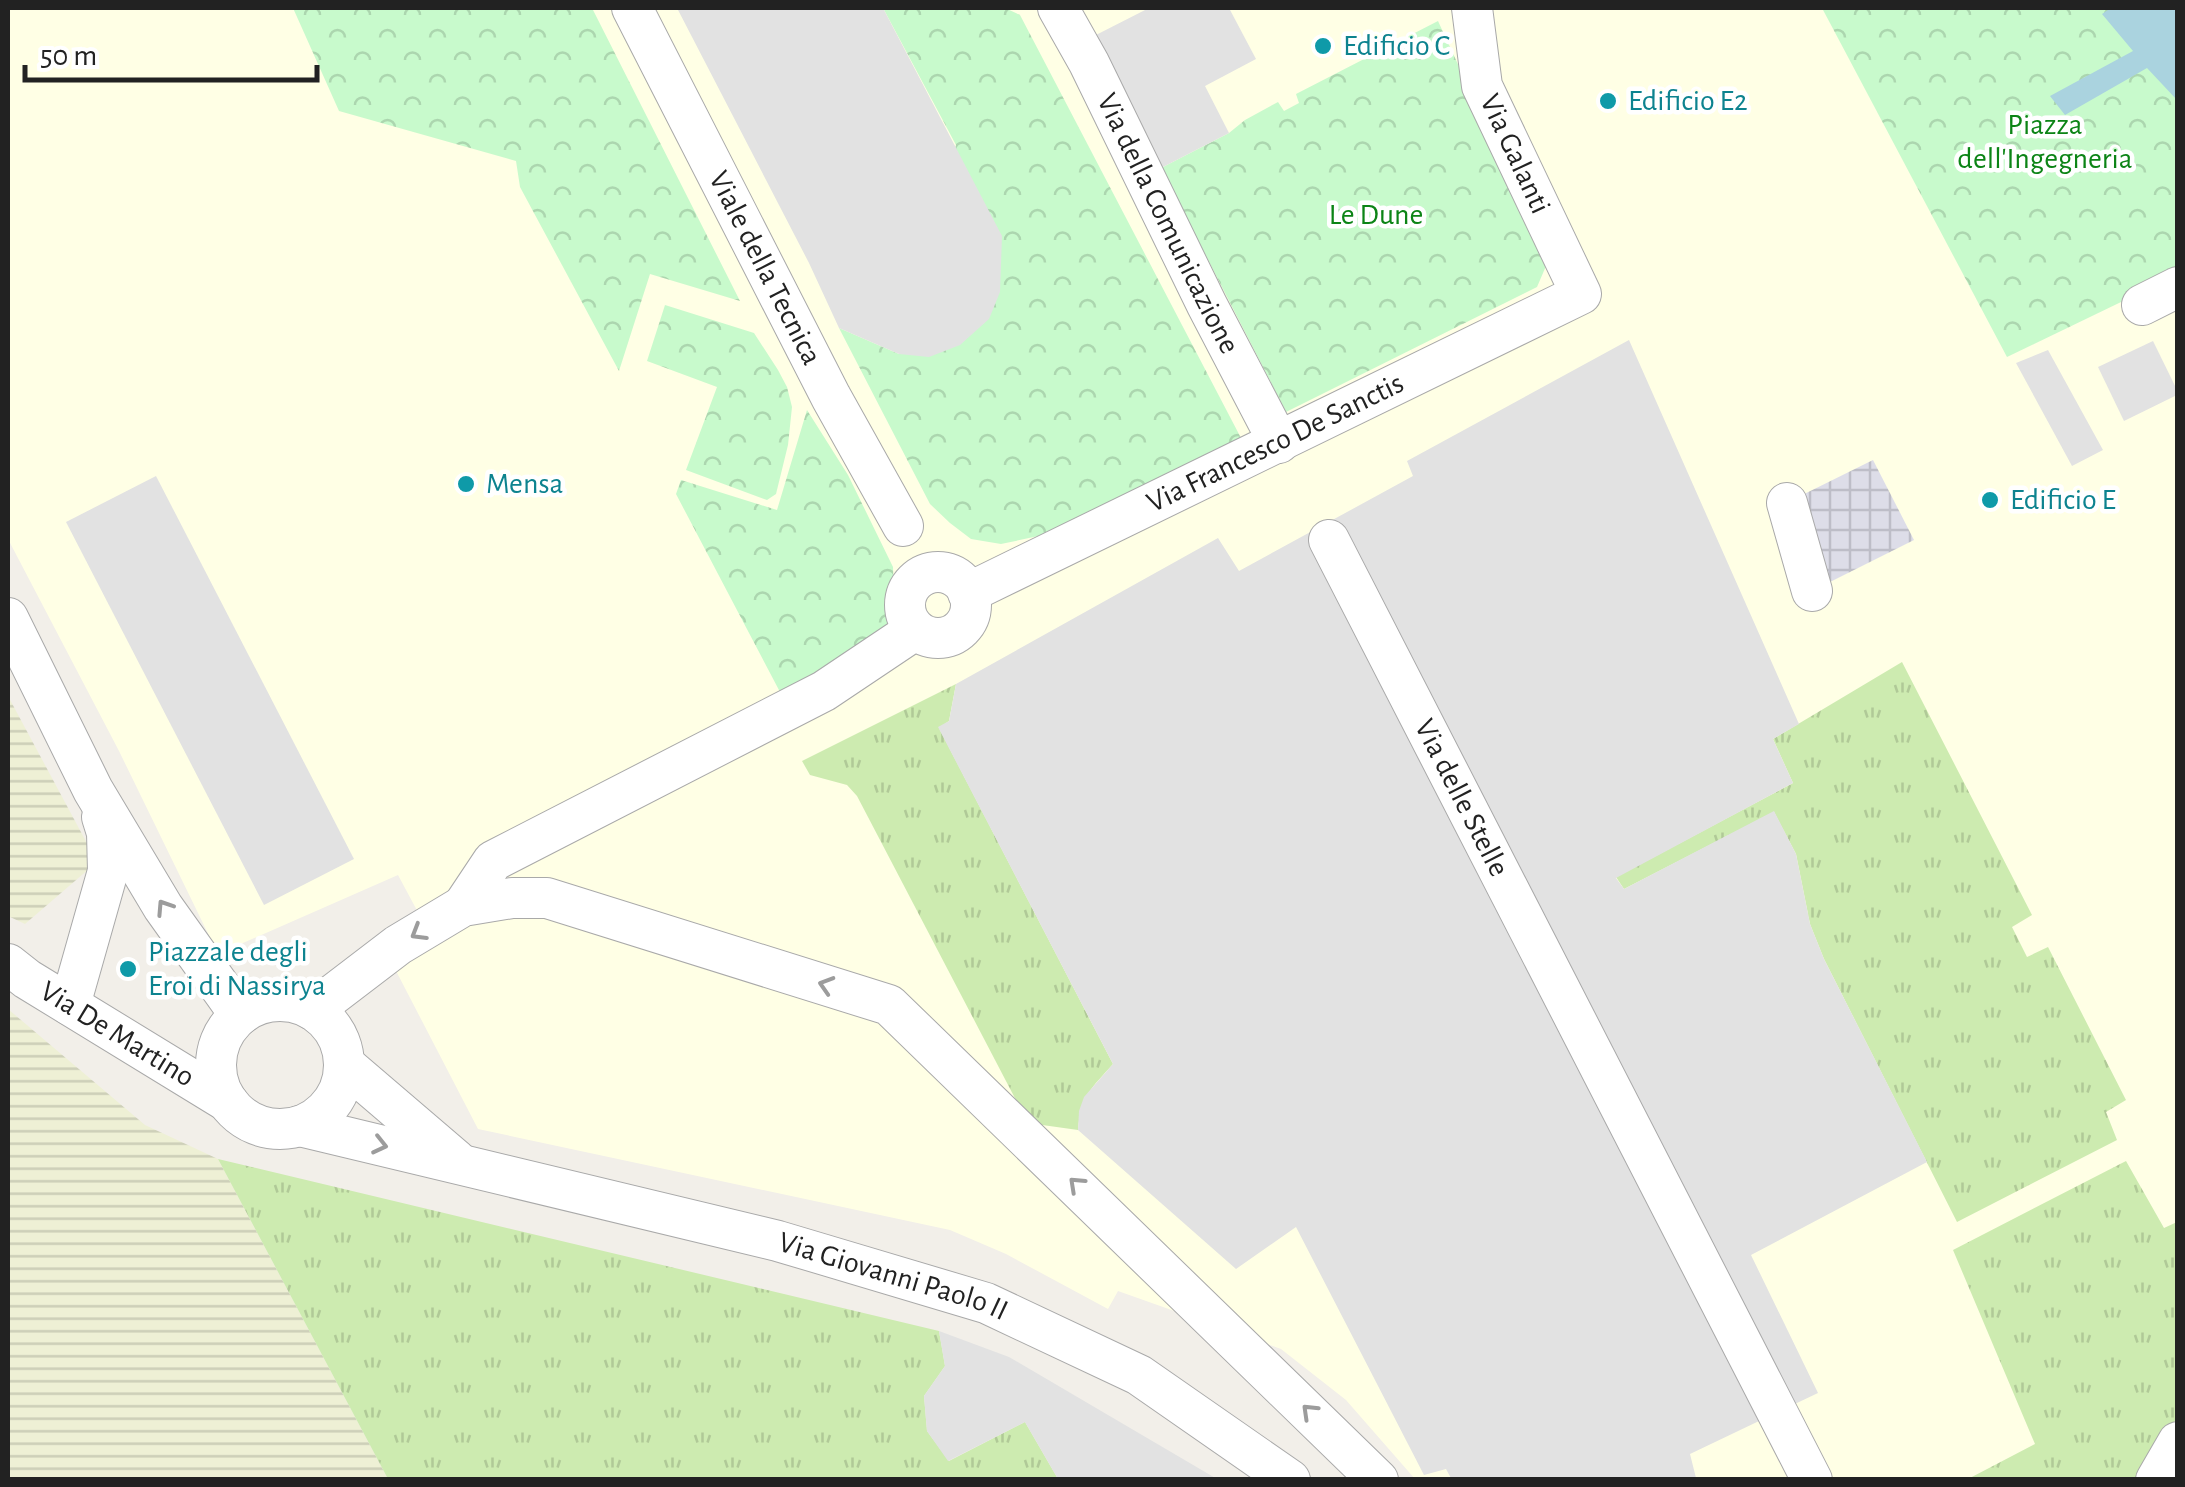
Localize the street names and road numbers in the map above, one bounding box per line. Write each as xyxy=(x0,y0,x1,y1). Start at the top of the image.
street label: Via della Comunicazione xyxy=(1091,89,1245,359)
street label: Via Galanti xyxy=(1474,90,1556,218)
street label: Viale della Tecnica xyxy=(703,166,827,370)
street label: Via Francesco De Sanctis xyxy=(1142,368,1408,518)
street label: Via delle Stelle xyxy=(1409,715,1514,881)
street label: Via De Martino xyxy=(35,976,200,1093)
street label: Via Giovanni Paolo II xyxy=(775,1227,1013,1326)

